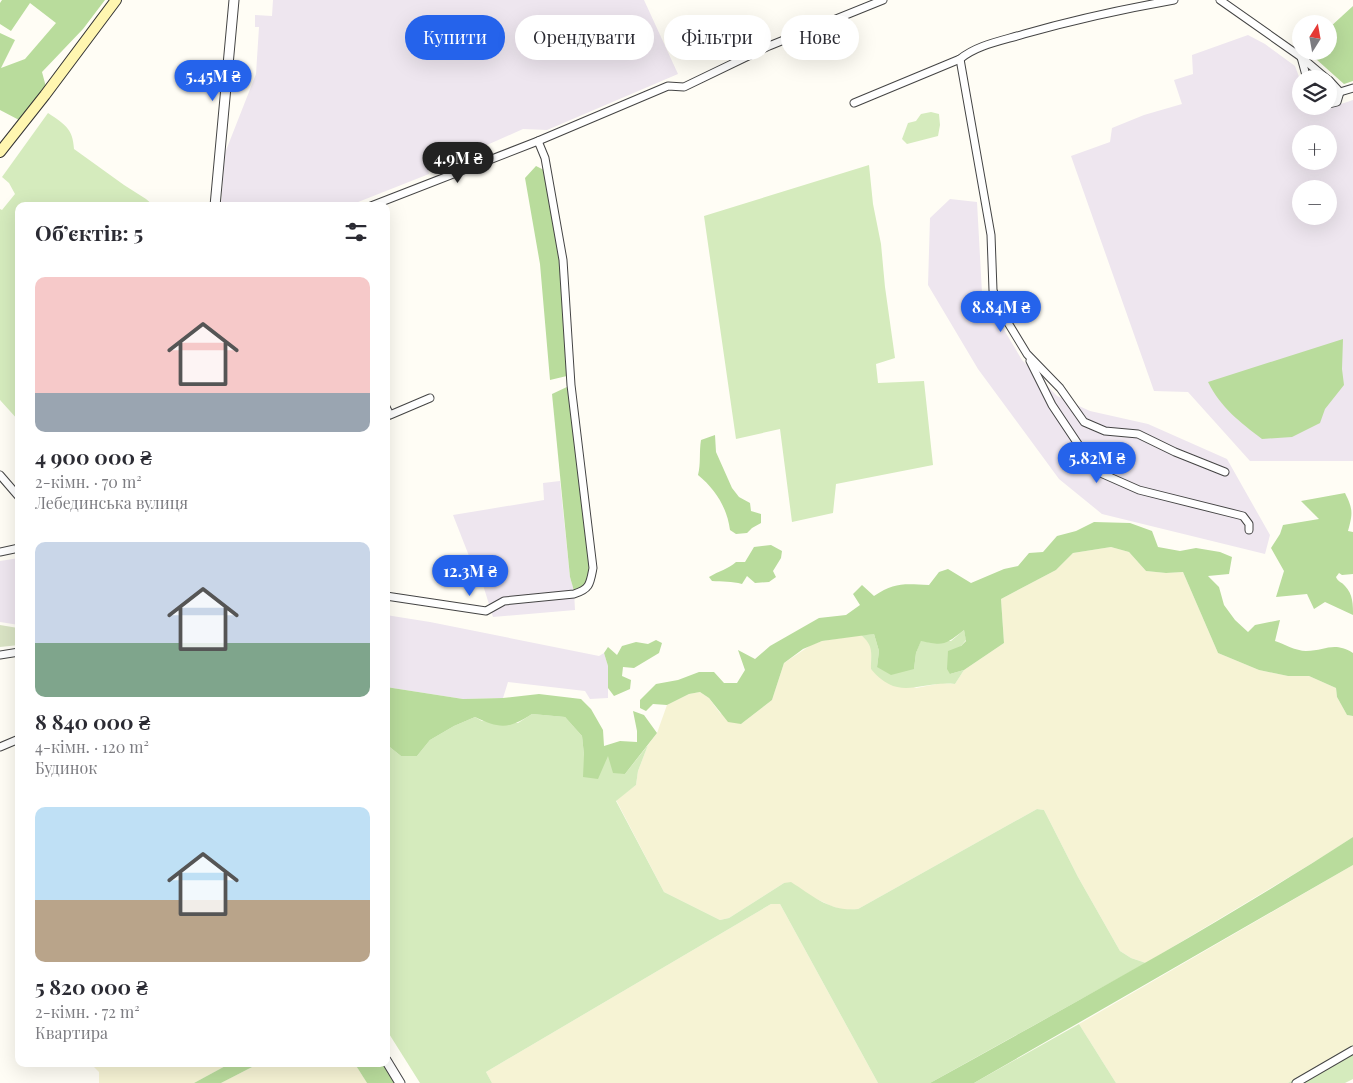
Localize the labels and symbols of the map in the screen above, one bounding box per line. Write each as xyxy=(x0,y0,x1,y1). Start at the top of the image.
north arrow xyxy=(1292,15,1338,60)
pin: 5.45M ₴ xyxy=(167,59,259,102)
pin: 4.9M ₴ xyxy=(417,142,499,184)
pin: 8.84M ₴ xyxy=(955,290,1047,333)
pin: 5.82M ₴ xyxy=(1051,442,1143,484)
pin: 12.3M ₴ xyxy=(424,554,516,597)

